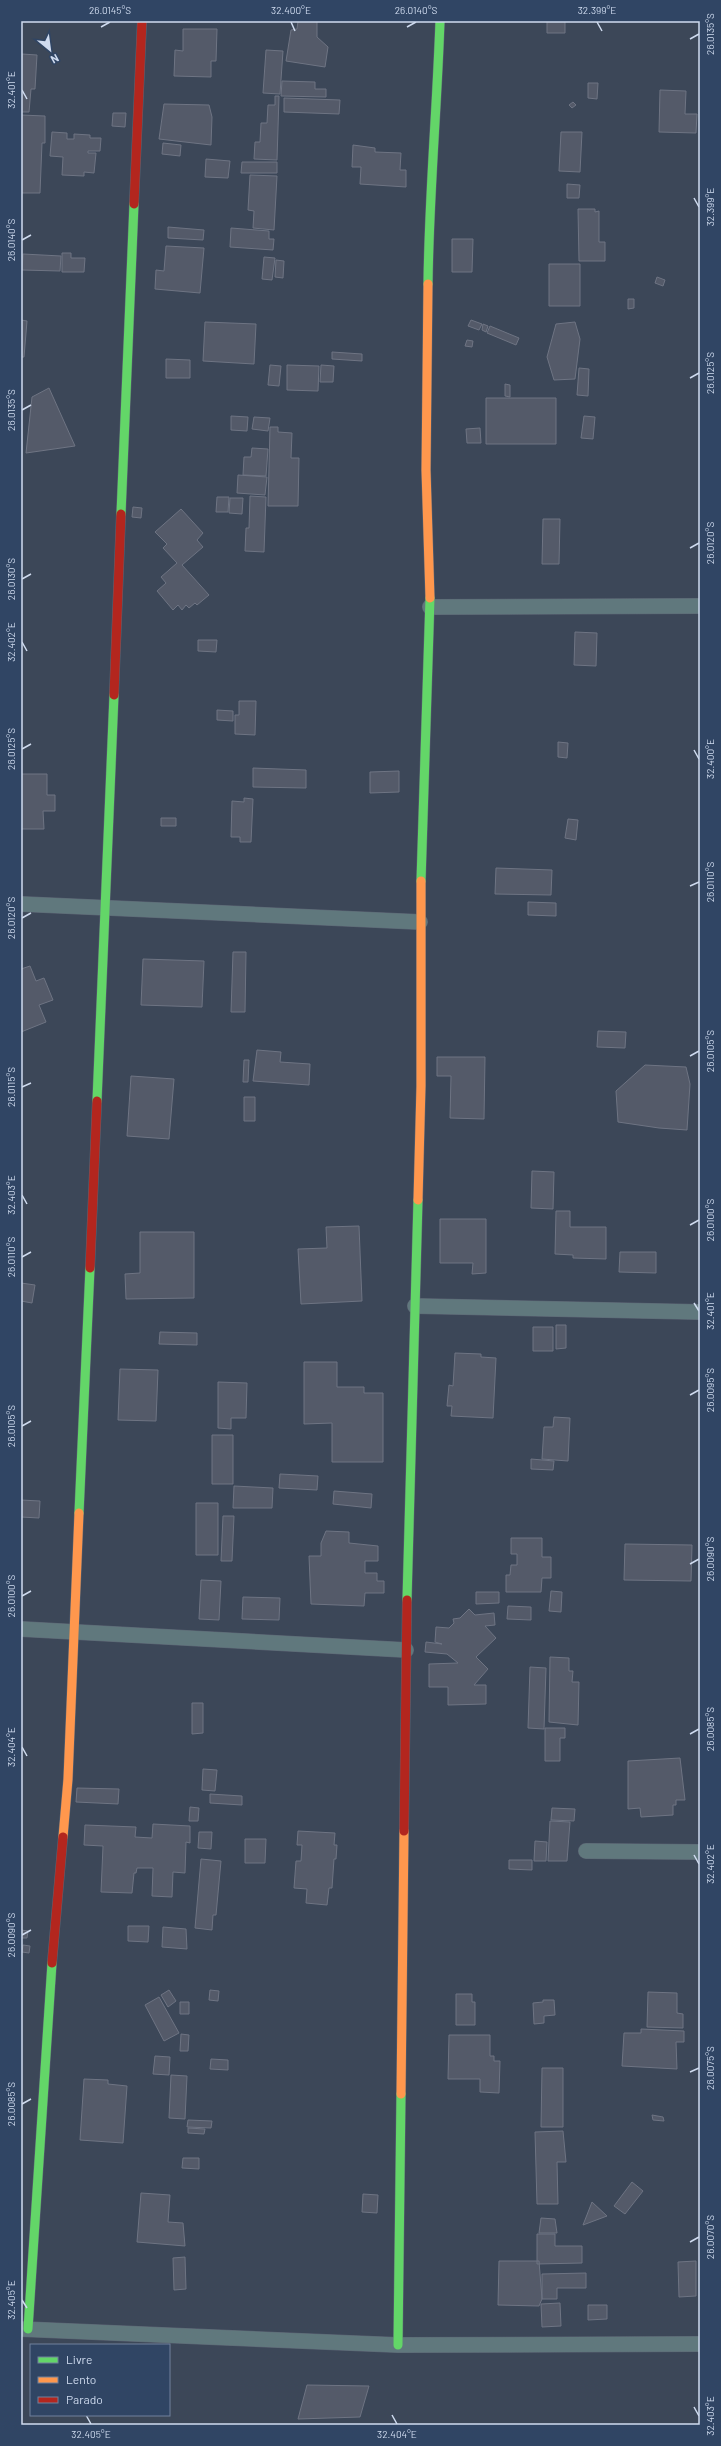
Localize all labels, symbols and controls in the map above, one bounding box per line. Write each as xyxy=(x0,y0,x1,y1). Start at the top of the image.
text: 26.0145°S xyxy=(89,4,131,16)
text: 32.400°E xyxy=(271,4,311,16)
text: 26.0140°S xyxy=(395,4,437,16)
text: 32.399°E xyxy=(578,4,616,16)
text: 26.0135°S xyxy=(704,13,716,55)
north arrow xyxy=(30,30,70,70)
text: N xyxy=(49,52,61,67)
text: 32.401°E xyxy=(5,71,17,109)
text: 32.399°E xyxy=(704,188,716,226)
text: 26.0140°S xyxy=(5,219,17,261)
text: 26.0125°S xyxy=(704,352,716,394)
text: 26.0135°S xyxy=(5,389,17,431)
text: 26.0120°S xyxy=(704,522,716,564)
text: 26.0130°S xyxy=(5,558,17,600)
text: 32.402°E xyxy=(5,622,17,662)
text: 26.0125°S xyxy=(5,728,17,770)
text: 32.400°E xyxy=(704,739,716,779)
text: 26.0110°S xyxy=(704,862,716,902)
text: 26.0120°S xyxy=(5,897,17,939)
text: 26.0105°S xyxy=(704,1030,716,1072)
text: 26.0115°S xyxy=(5,1067,17,1107)
text: 32.403°E xyxy=(5,1175,17,1215)
text: 26.0100°S xyxy=(704,1198,716,1241)
text: 26.0110°S xyxy=(5,1237,17,1277)
text: 32.401°E xyxy=(704,1292,716,1330)
text: 26.0095°S xyxy=(704,1368,716,1412)
text: 26.0105°S xyxy=(5,1405,17,1447)
text: 26.0090°S xyxy=(704,1536,716,1581)
text: 26.0100°S xyxy=(5,1574,17,1617)
text: 26.0085°S xyxy=(704,1707,716,1751)
text: 32.404°E xyxy=(5,1727,17,1767)
text: 32.402°E xyxy=(704,1844,716,1884)
text: 26.0090°S xyxy=(5,1912,17,1957)
text: 26.0075°S xyxy=(704,2046,716,2090)
text: 26.0085°S xyxy=(5,2082,17,2126)
text: 26.0070°S xyxy=(704,2215,716,2259)
text: 32.405°E xyxy=(5,2280,17,2320)
legend xyxy=(30,2344,170,2416)
text: Livre xyxy=(66,2352,92,2366)
text: Lento xyxy=(66,2372,96,2386)
text: Parado xyxy=(66,2392,103,2406)
text: 32.403°E xyxy=(704,2396,716,2436)
text: 32.405°E xyxy=(71,2428,111,2440)
text: 32.404°E xyxy=(377,2428,417,2440)

